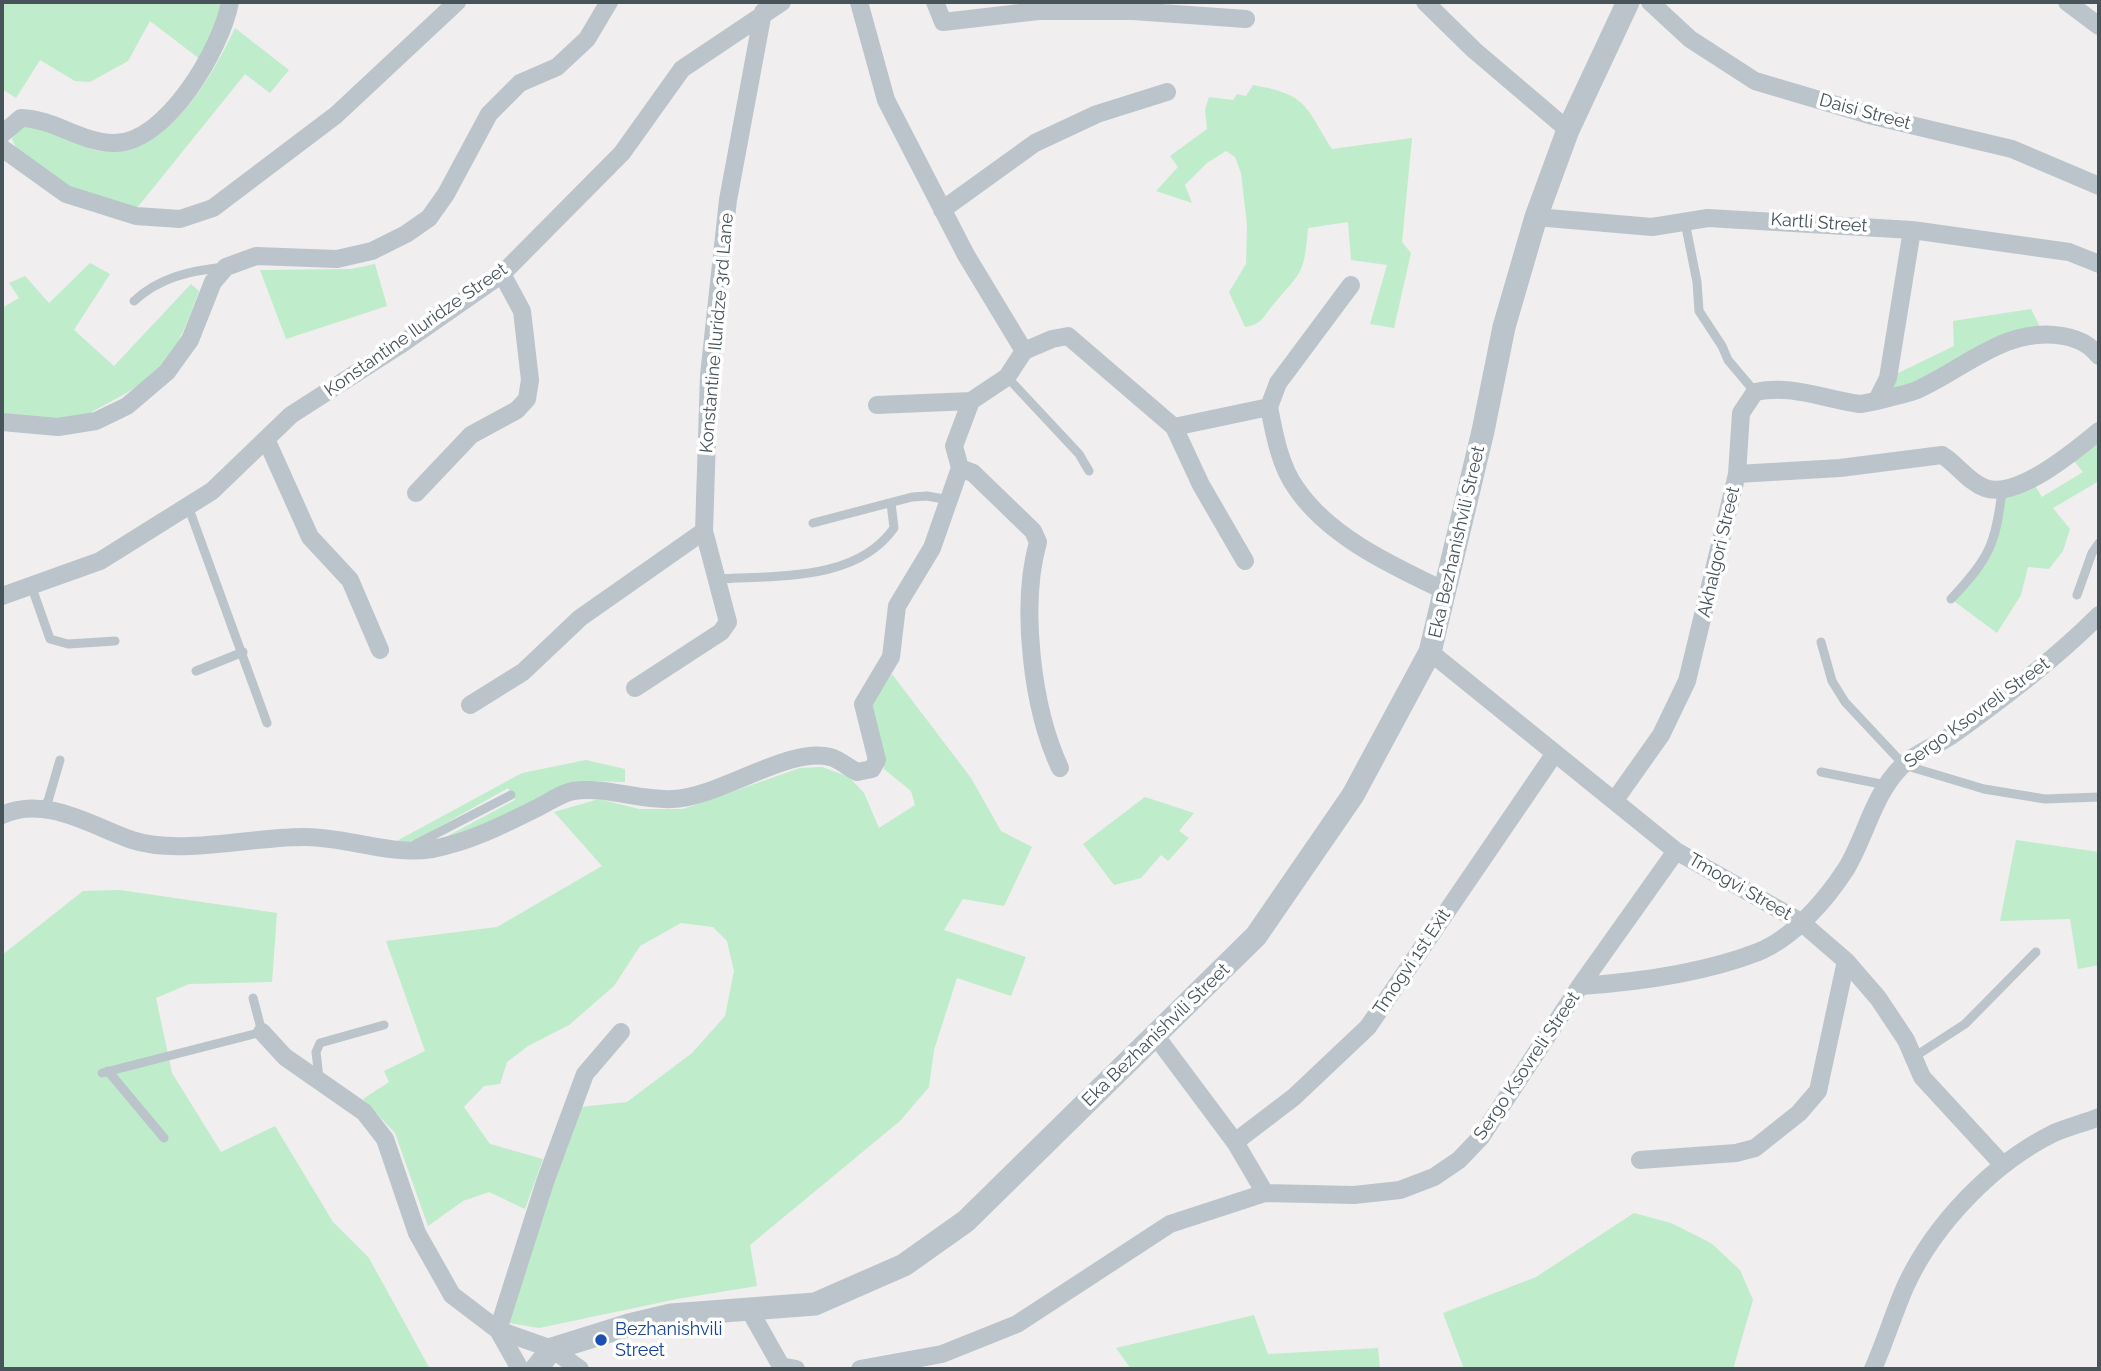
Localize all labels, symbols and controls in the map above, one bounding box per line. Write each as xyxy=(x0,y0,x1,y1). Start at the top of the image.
street label: Daisi Street xyxy=(1817,89,1913,135)
street label: Kartli Street xyxy=(1770,209,1868,237)
street label: Konstantine Iluridze 3rd Lane xyxy=(696,212,738,454)
street label: Konstantine Iluridze Street xyxy=(321,259,511,401)
street label: Eka Bezhanishvili Street xyxy=(1424,444,1490,640)
street label: Akhalgori Street xyxy=(1693,485,1745,619)
street label: Sergo Ksovreli Street xyxy=(1900,653,2054,773)
street label: Tmogvi Street xyxy=(1684,849,1796,925)
street label: Tmogvi 1st Exit xyxy=(1369,905,1455,1019)
street label: Eka Bezhanishvili Street xyxy=(1078,959,1234,1111)
street label: Sergo Ksovreli Street xyxy=(1469,988,1585,1144)
place label: Bezhanishvili Street xyxy=(615,1319,722,1362)
marker: Bezhanishvili Street xyxy=(593,1332,609,1348)

